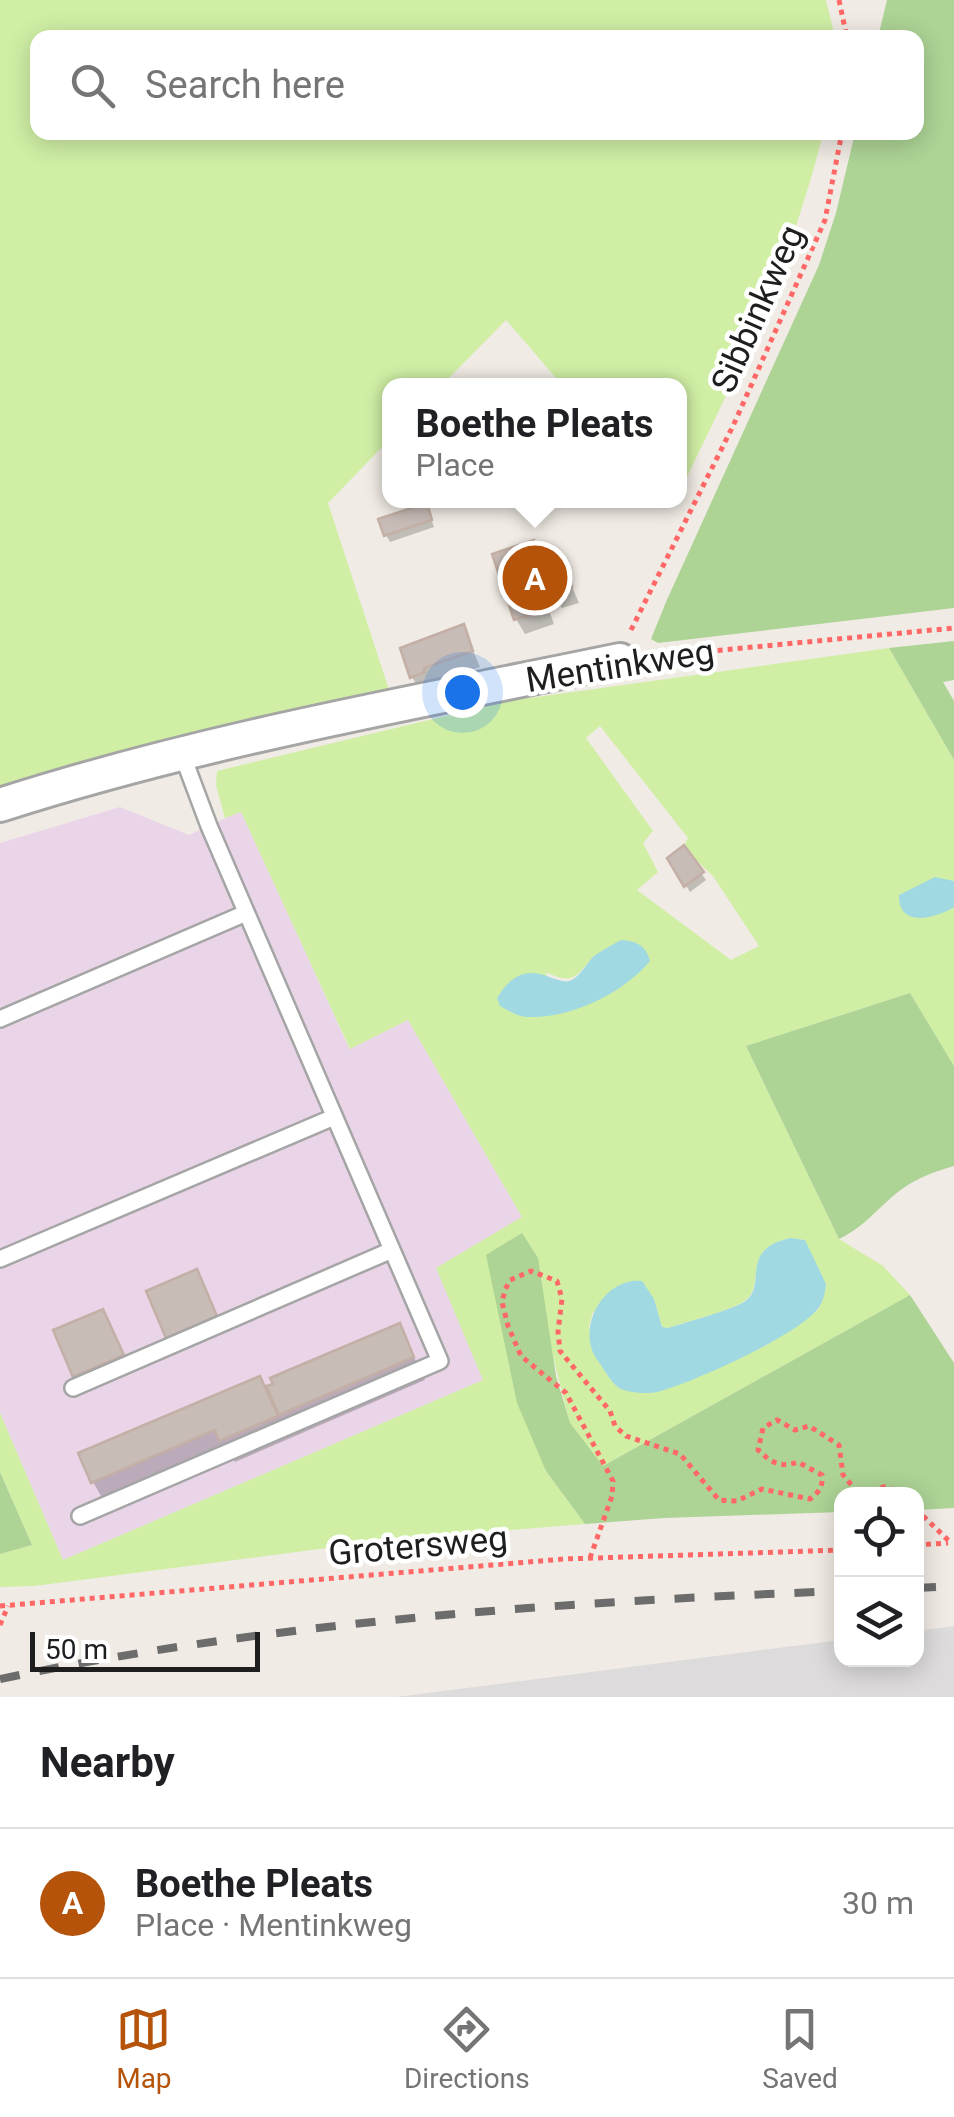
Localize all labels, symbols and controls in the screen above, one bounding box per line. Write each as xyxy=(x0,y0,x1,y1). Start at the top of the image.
search box xyxy=(30,30,924,140)
icon: search xyxy=(65,58,120,113)
text: Search here xyxy=(145,63,345,107)
street label: Sibbinkweg xyxy=(703,219,813,399)
popup xyxy=(382,378,687,508)
text: Boethe Pleats xyxy=(415,402,654,446)
text: Place xyxy=(415,446,495,484)
pin: A xyxy=(502,540,568,616)
street label: Mentinkweg xyxy=(523,631,717,701)
your location xyxy=(437,667,488,718)
map controls xyxy=(834,1487,924,1667)
button: locate xyxy=(834,1487,924,1577)
street label: Grotersweg xyxy=(327,1518,509,1574)
button: layers xyxy=(834,1577,924,1667)
scale bar xyxy=(30,1627,260,1672)
text: 50 m xyxy=(45,1633,108,1666)
text: Nearby xyxy=(40,1738,175,1787)
text: Boethe Pleats xyxy=(135,1862,373,1906)
text: A xyxy=(62,1884,83,1922)
text: 30 m xyxy=(842,1884,914,1922)
text: Place · Mentinkweg xyxy=(135,1906,412,1944)
tab: Map xyxy=(116,2002,172,2095)
tab: Directions xyxy=(404,2002,530,2095)
tab: Saved xyxy=(762,2002,838,2095)

